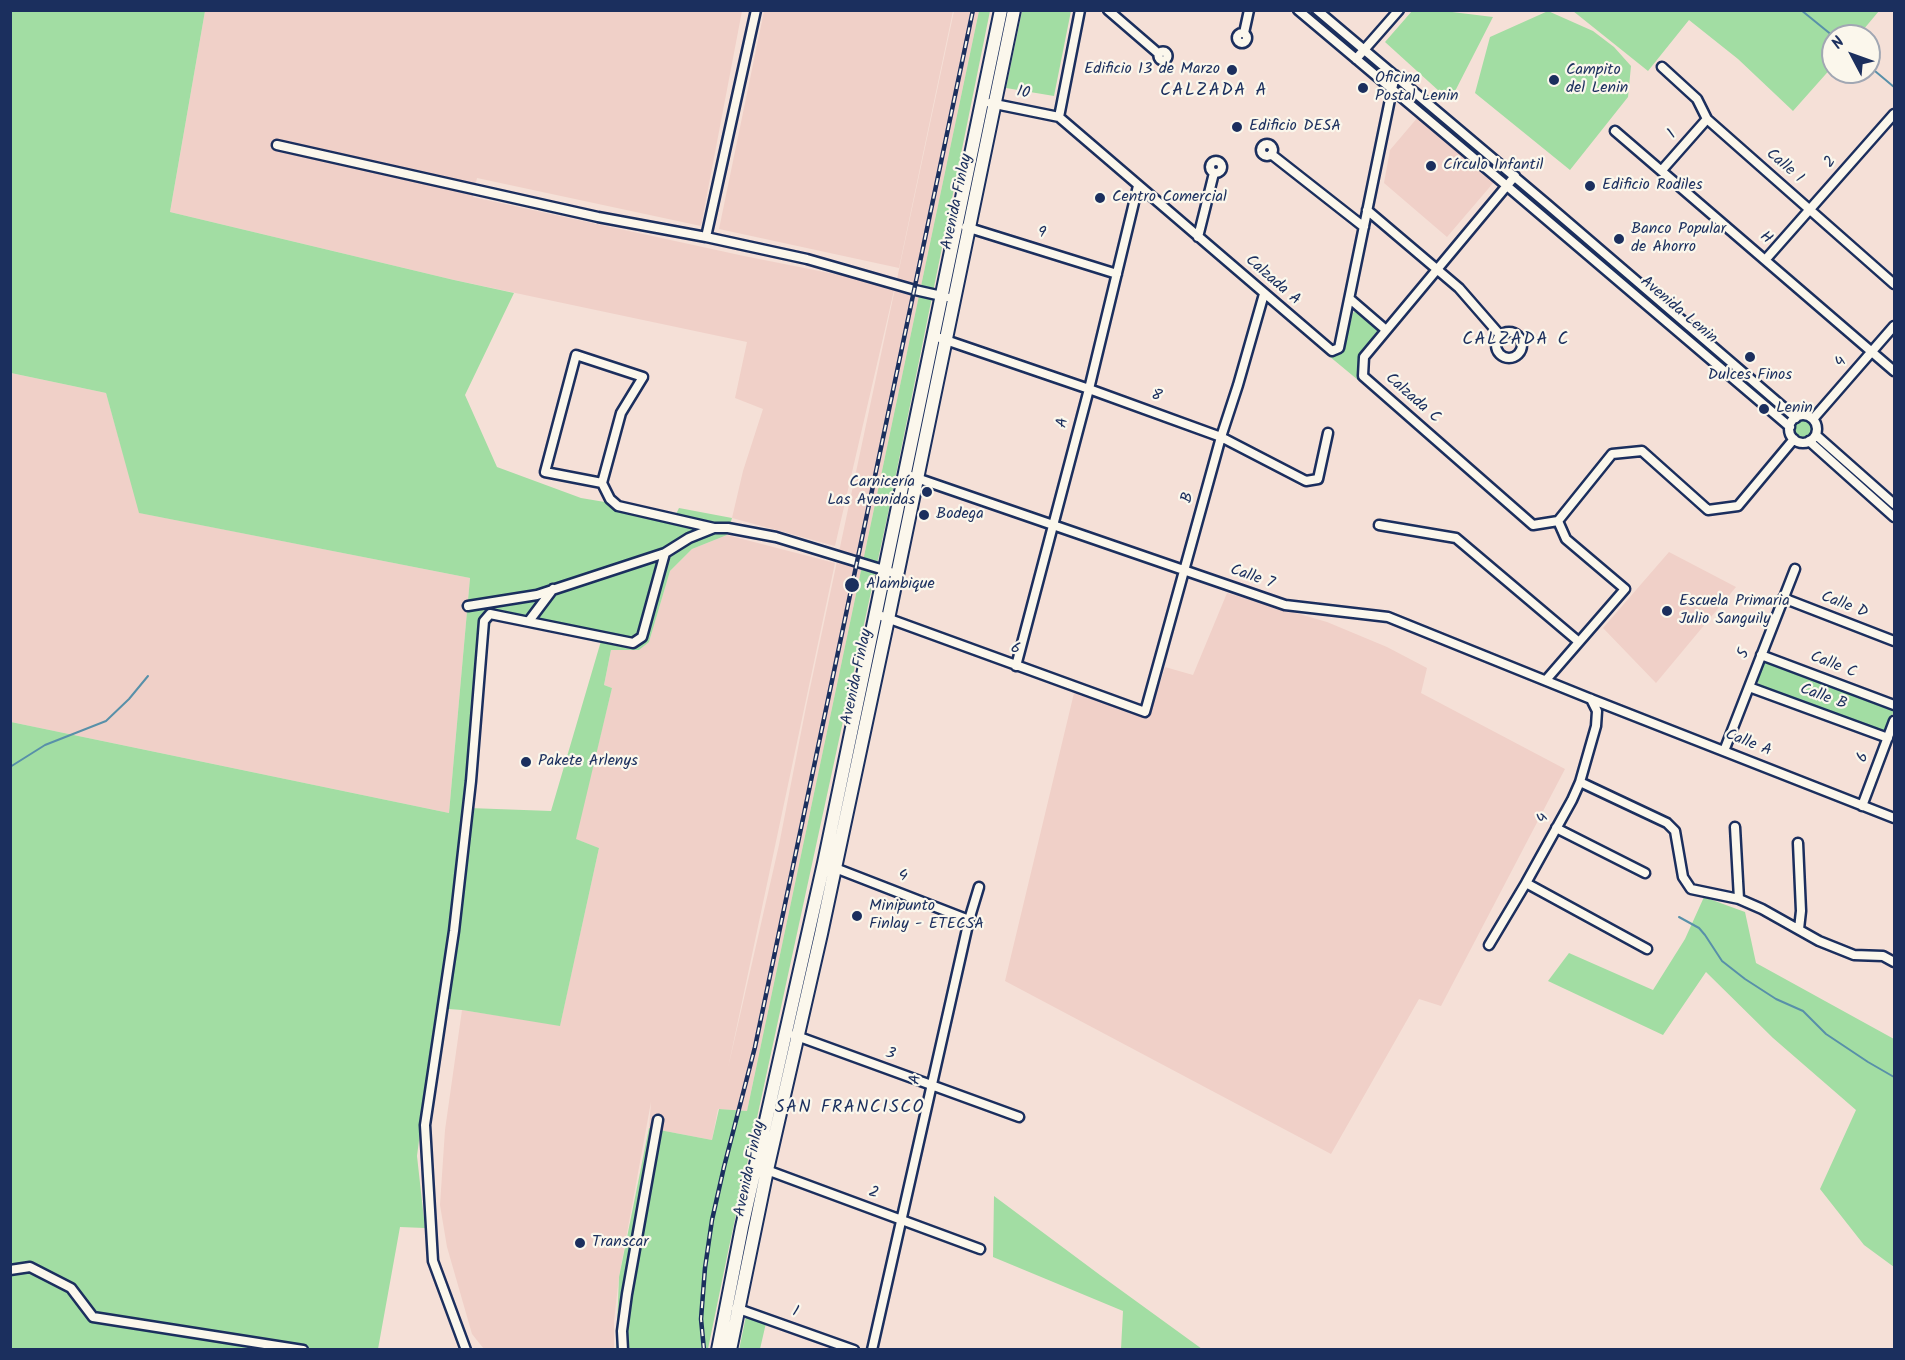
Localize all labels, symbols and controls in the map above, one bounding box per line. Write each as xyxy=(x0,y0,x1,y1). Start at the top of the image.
north arrow xyxy=(1821,24,1881,84)
text: N xyxy=(1826,31,1851,55)
place label: Edificio 13 de Marzo xyxy=(1084,60,1220,80)
place label: Campito del Lenin xyxy=(1566,61,1628,99)
marker: Edificio 13 de Marzo xyxy=(1225,63,1239,77)
place label: Oficina Postal Lenin xyxy=(1375,69,1459,107)
marker: Campito del Lenin xyxy=(1547,73,1561,87)
district label: CALZADA A xyxy=(1160,81,1268,103)
marker: Oficina Postal Lenin xyxy=(1356,81,1370,95)
street label: 10 xyxy=(1015,83,1031,105)
place label: Edificio DESA xyxy=(1249,117,1341,137)
marker: Edificio DESA xyxy=(1230,120,1244,134)
street label: 1 xyxy=(1664,127,1682,143)
street label: Calle I xyxy=(1761,145,1807,189)
street label: Avenida Finlay xyxy=(938,152,978,252)
street label: 2 xyxy=(1821,153,1841,173)
place label: Círculo Infantil xyxy=(1443,156,1544,176)
marker: Círculo Infantil xyxy=(1424,159,1438,173)
place label: Edificio Rodiles xyxy=(1602,176,1703,196)
marker: Edificio Rodiles xyxy=(1583,179,1597,193)
place label: Centro Comercial xyxy=(1112,188,1227,208)
marker: Centro Comercial xyxy=(1093,191,1107,205)
place label: Banco Popular de Ahorro xyxy=(1631,220,1726,258)
street label: 9 xyxy=(1034,224,1048,244)
street label: H xyxy=(1755,228,1775,250)
marker: Banco Popular de Ahorro xyxy=(1612,232,1626,246)
street label: Calzada A xyxy=(1240,252,1304,310)
street label: Avenida Lenin xyxy=(1636,273,1720,349)
district label: CALZADA C xyxy=(1462,330,1570,352)
marker: Dulces Finos xyxy=(1743,350,1757,364)
street label: 4 xyxy=(1832,353,1852,373)
place label: Dulces Finos xyxy=(1708,366,1792,386)
street label: Calzada C xyxy=(1380,370,1444,428)
street label: 8 xyxy=(1148,386,1164,408)
place label: Lenin xyxy=(1776,399,1813,419)
marker: Lenin xyxy=(1757,402,1771,416)
street label: A xyxy=(1053,416,1075,430)
place label: Carnicería Las Avenidas xyxy=(827,473,915,511)
marker: Carnicería Las Avenidas xyxy=(920,485,934,499)
street label: B xyxy=(1178,491,1200,505)
place label: Bodega xyxy=(936,505,984,525)
marker: Bodega xyxy=(917,508,931,522)
street label: Calle 7 xyxy=(1227,561,1277,595)
place label: Alambique xyxy=(866,575,935,595)
marker: Alambique xyxy=(843,576,861,594)
street label: Calle D xyxy=(1818,588,1870,624)
place label: Escuela Primaria Julio Sanguily xyxy=(1679,592,1790,630)
marker: Escuela Primaria Julio Sanguily xyxy=(1660,604,1674,618)
street label: Avenida Finlay xyxy=(838,627,878,727)
street label: 6 xyxy=(1008,639,1022,661)
street label: 5 xyxy=(1734,647,1756,661)
street label: Calle C xyxy=(1807,648,1859,684)
street label: Calle B xyxy=(1797,681,1849,715)
street label: Calle A xyxy=(1722,726,1774,762)
street label: 6 xyxy=(1853,750,1875,766)
place label: Pakete Arlenys xyxy=(538,752,638,772)
marker: Pakete Arlenys xyxy=(519,755,533,769)
street label: 4 xyxy=(1533,810,1555,828)
street label: 4 xyxy=(894,866,910,888)
place label: Minipunto Finlay - ETECSA xyxy=(869,897,984,935)
marker: Minipunto Finlay - ETECSA xyxy=(850,909,864,923)
street label: 3 xyxy=(882,1044,898,1066)
street label: A xyxy=(907,1073,927,1087)
district label: SAN FRANCISCO xyxy=(775,1098,925,1120)
street label: Avenida Finlay xyxy=(731,1119,771,1219)
street label: 2 xyxy=(865,1183,881,1205)
place label: Transcar xyxy=(592,1233,649,1253)
marker: Transcar xyxy=(573,1236,587,1250)
street label: 1 xyxy=(789,1303,801,1323)

